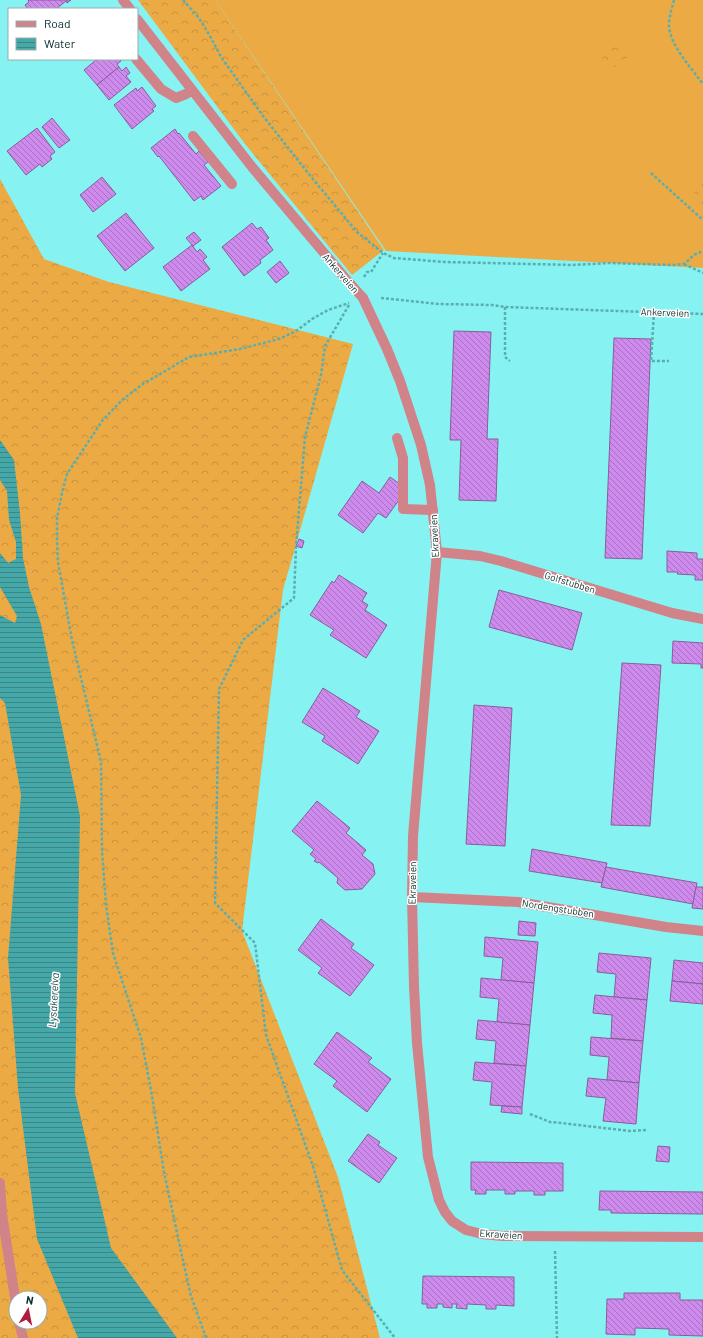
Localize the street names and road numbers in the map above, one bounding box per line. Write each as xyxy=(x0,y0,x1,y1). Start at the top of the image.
street label: Ankerveien xyxy=(320,251,362,295)
street label: Ankerveien xyxy=(640,305,690,319)
street label: Ekraveien xyxy=(427,514,441,558)
street label: Golfstubben xyxy=(543,569,597,595)
street label: Ekraveien xyxy=(406,861,418,905)
street label: Nordengstubben xyxy=(521,896,595,920)
street label: Ekraveien xyxy=(479,1227,523,1241)

